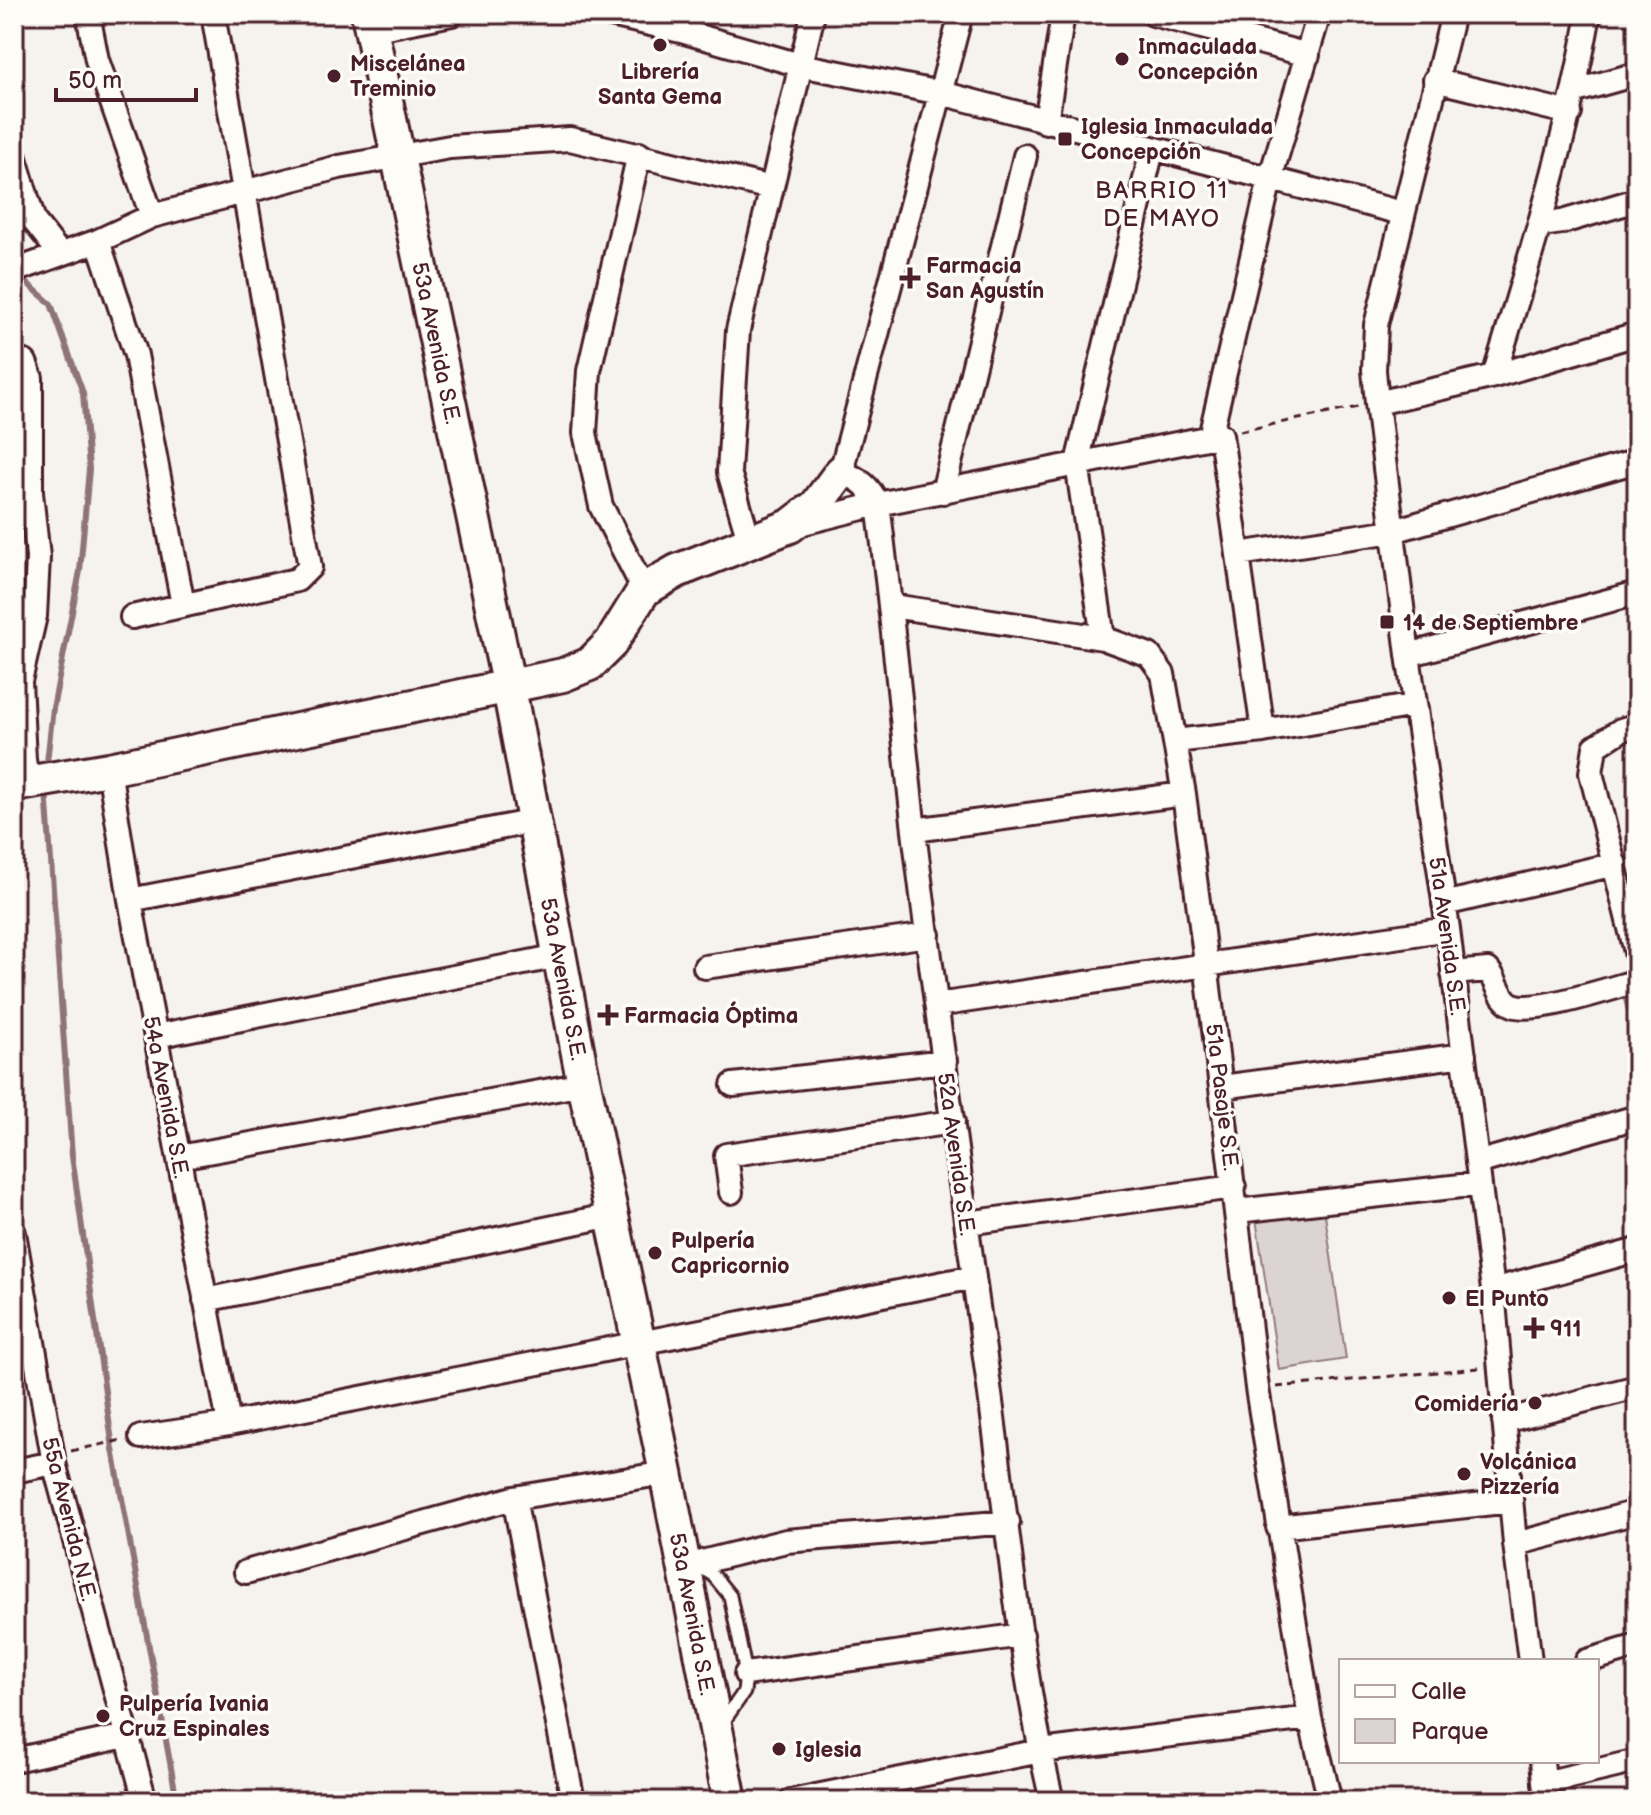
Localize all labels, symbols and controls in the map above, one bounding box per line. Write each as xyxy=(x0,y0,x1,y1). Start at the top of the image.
place label: Inmaculada Concepción xyxy=(1138,34,1258,86)
marker: Librería Santa Gema xyxy=(651,36,669,54)
marker: Inmaculada Concepción xyxy=(1113,50,1131,68)
place label: Miscelánea Treminio xyxy=(350,51,466,103)
scale bar xyxy=(56,52,196,102)
place label: Librería Santa Gema xyxy=(598,59,722,111)
text: 50 m xyxy=(68,66,122,95)
marker: Miscelánea Treminio xyxy=(325,67,343,85)
place label: Iglesia Inmaculada Concepción xyxy=(1081,114,1273,166)
marker: Iglesia Inmaculada Concepción xyxy=(1056,130,1074,148)
district label: BARRIO 11 DE MAYO xyxy=(1095,176,1229,233)
place label: Farmacia San Agustín xyxy=(926,253,1044,305)
street label: 53a Avenida S.E. xyxy=(405,260,466,427)
marker: Farmacia San Agustín xyxy=(901,269,919,287)
place label: 14 de Septiembre xyxy=(1403,610,1579,637)
marker: 14 de Septiembre xyxy=(1378,613,1396,631)
street label: 51a Avenida S.E. xyxy=(1422,855,1471,1017)
street label: 53a Avenida S.E. xyxy=(534,896,592,1063)
place label: Farmacia Óptima xyxy=(624,1001,798,1030)
marker: Farmacia Óptima xyxy=(599,1006,617,1024)
street label: 54a Avenida S.E. xyxy=(137,1014,195,1181)
street label: 51a Pasaje S.E. xyxy=(1199,1022,1244,1172)
street label: 52a Avenida S.E. xyxy=(931,1071,980,1237)
place label: Pulpería Capricornio xyxy=(671,1228,790,1280)
marker: Pulpería Capricornio xyxy=(646,1244,664,1262)
place label: El Punto xyxy=(1465,1286,1549,1313)
marker: El Punto xyxy=(1440,1289,1458,1307)
place label: 911 xyxy=(1550,1316,1581,1343)
marker: 911 xyxy=(1525,1319,1543,1337)
place label: Comidería xyxy=(1414,1391,1519,1418)
marker: Comidería xyxy=(1526,1394,1544,1412)
street label: 55a Avenida N.E. xyxy=(35,1435,102,1604)
place label: Volcánica Pizzería xyxy=(1480,1449,1577,1501)
marker: Volcánica Pizzería xyxy=(1455,1465,1473,1483)
street label: 53a Avenida S.E. xyxy=(663,1531,721,1698)
legend xyxy=(1339,1659,1599,1763)
text: Calle xyxy=(1411,1677,1466,1706)
place label: Pulpería Ivania Cruz Espinales xyxy=(119,1691,270,1743)
marker: Pulpería Ivania Cruz Espinales xyxy=(94,1707,112,1725)
text: Parque xyxy=(1411,1717,1489,1746)
place label: Iglesia xyxy=(795,1737,862,1764)
marker: Iglesia xyxy=(770,1740,788,1758)

